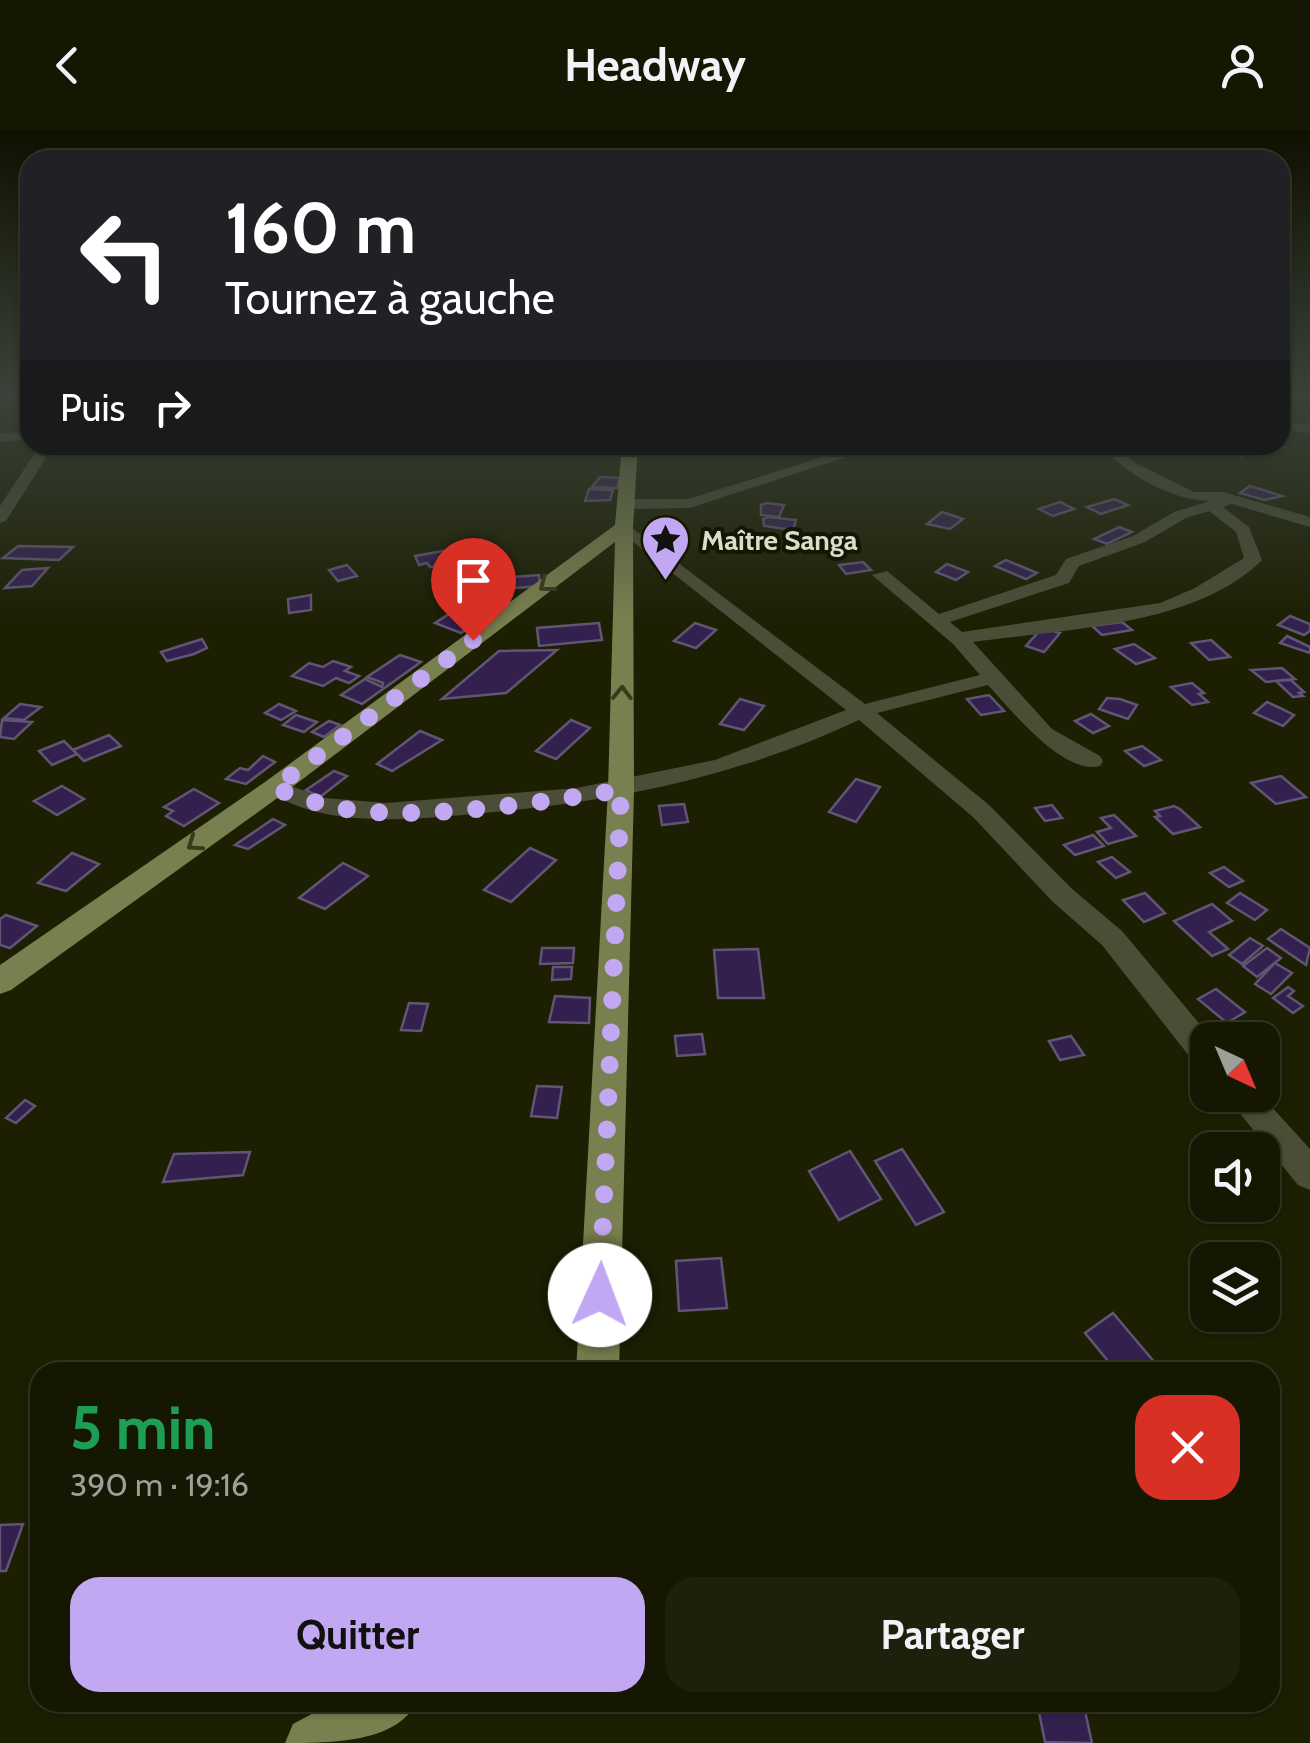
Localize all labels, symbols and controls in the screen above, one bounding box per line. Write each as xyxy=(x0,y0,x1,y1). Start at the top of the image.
icon: back xyxy=(40,38,95,93)
text: Headway xyxy=(564,38,746,92)
icon: person xyxy=(1215,38,1270,93)
text: 160 m xyxy=(225,185,416,271)
icon: left xyxy=(60,190,190,320)
text: Tournez à gauche xyxy=(225,271,555,325)
icon: right xyxy=(145,380,200,435)
text: Puis xyxy=(60,384,125,431)
place icon: Maître Sanga xyxy=(640,514,692,582)
place label: Maître Sanga xyxy=(701,523,858,557)
pin xyxy=(431,538,516,641)
icon: arrive xyxy=(446,553,501,608)
one-way arrow xyxy=(539,574,557,591)
one-way arrow xyxy=(611,684,633,700)
one-way arrow xyxy=(187,832,205,850)
north arrow xyxy=(1190,1022,1280,1112)
map controls xyxy=(1190,1022,1280,1332)
button: sound xyxy=(1190,1132,1280,1222)
button: layers xyxy=(1190,1242,1280,1332)
position arrow xyxy=(548,1243,652,1347)
text: 5 min xyxy=(70,1391,215,1464)
button: close xyxy=(1135,1395,1240,1500)
text: 390 m · 19:16 xyxy=(70,1465,249,1504)
button: Quitter xyxy=(70,1577,645,1692)
button: Partager xyxy=(665,1577,1240,1692)

